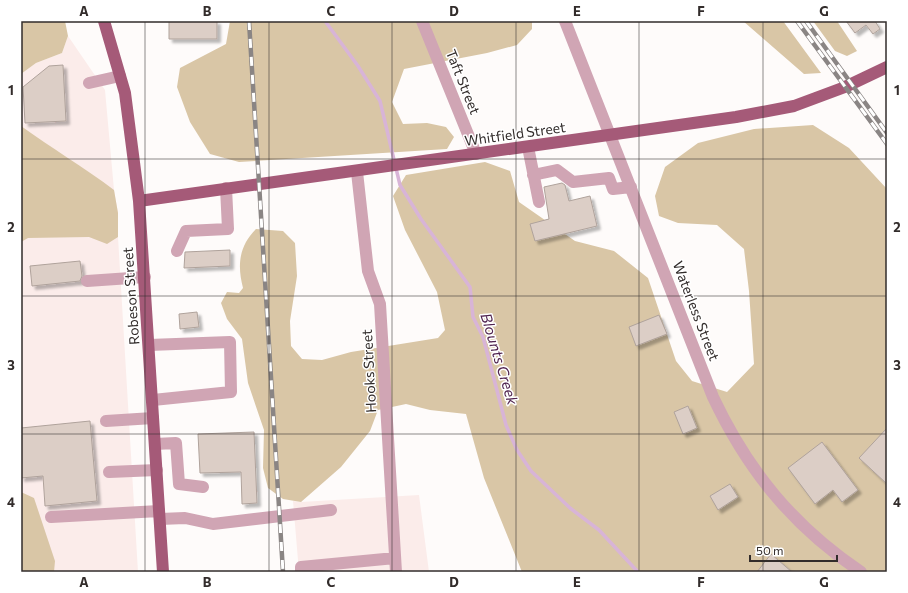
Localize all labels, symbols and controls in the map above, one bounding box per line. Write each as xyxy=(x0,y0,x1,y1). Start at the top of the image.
text: A xyxy=(79,3,89,19)
text: B xyxy=(203,3,212,19)
text: C xyxy=(327,3,336,19)
text: D xyxy=(449,3,459,19)
text: E xyxy=(573,3,581,19)
text: F xyxy=(697,3,705,19)
text: G xyxy=(819,3,829,19)
street label: Taft Street xyxy=(443,47,484,117)
text: 1 xyxy=(8,82,14,98)
text: 1 xyxy=(894,82,900,98)
street label: Whitfield Street xyxy=(463,118,567,149)
text: 2 xyxy=(7,219,15,235)
text: 2 xyxy=(893,219,901,235)
street label: Robeson Street xyxy=(119,246,142,345)
street label: Waterless Street xyxy=(670,259,723,363)
water label: Blounts Creek xyxy=(477,311,523,408)
street label: Hooks Street xyxy=(358,329,379,413)
text: 3 xyxy=(7,357,15,373)
text: 3 xyxy=(893,357,901,373)
text: 4 xyxy=(7,494,15,510)
text: 4 xyxy=(893,494,901,510)
scale bar xyxy=(750,537,837,563)
text: 50 m xyxy=(756,543,784,557)
text: A xyxy=(79,574,89,590)
text: B xyxy=(203,574,212,590)
text: C xyxy=(327,574,336,590)
text: D xyxy=(449,574,459,590)
text: E xyxy=(573,574,581,590)
text: F xyxy=(697,574,705,590)
text: G xyxy=(819,574,829,590)

